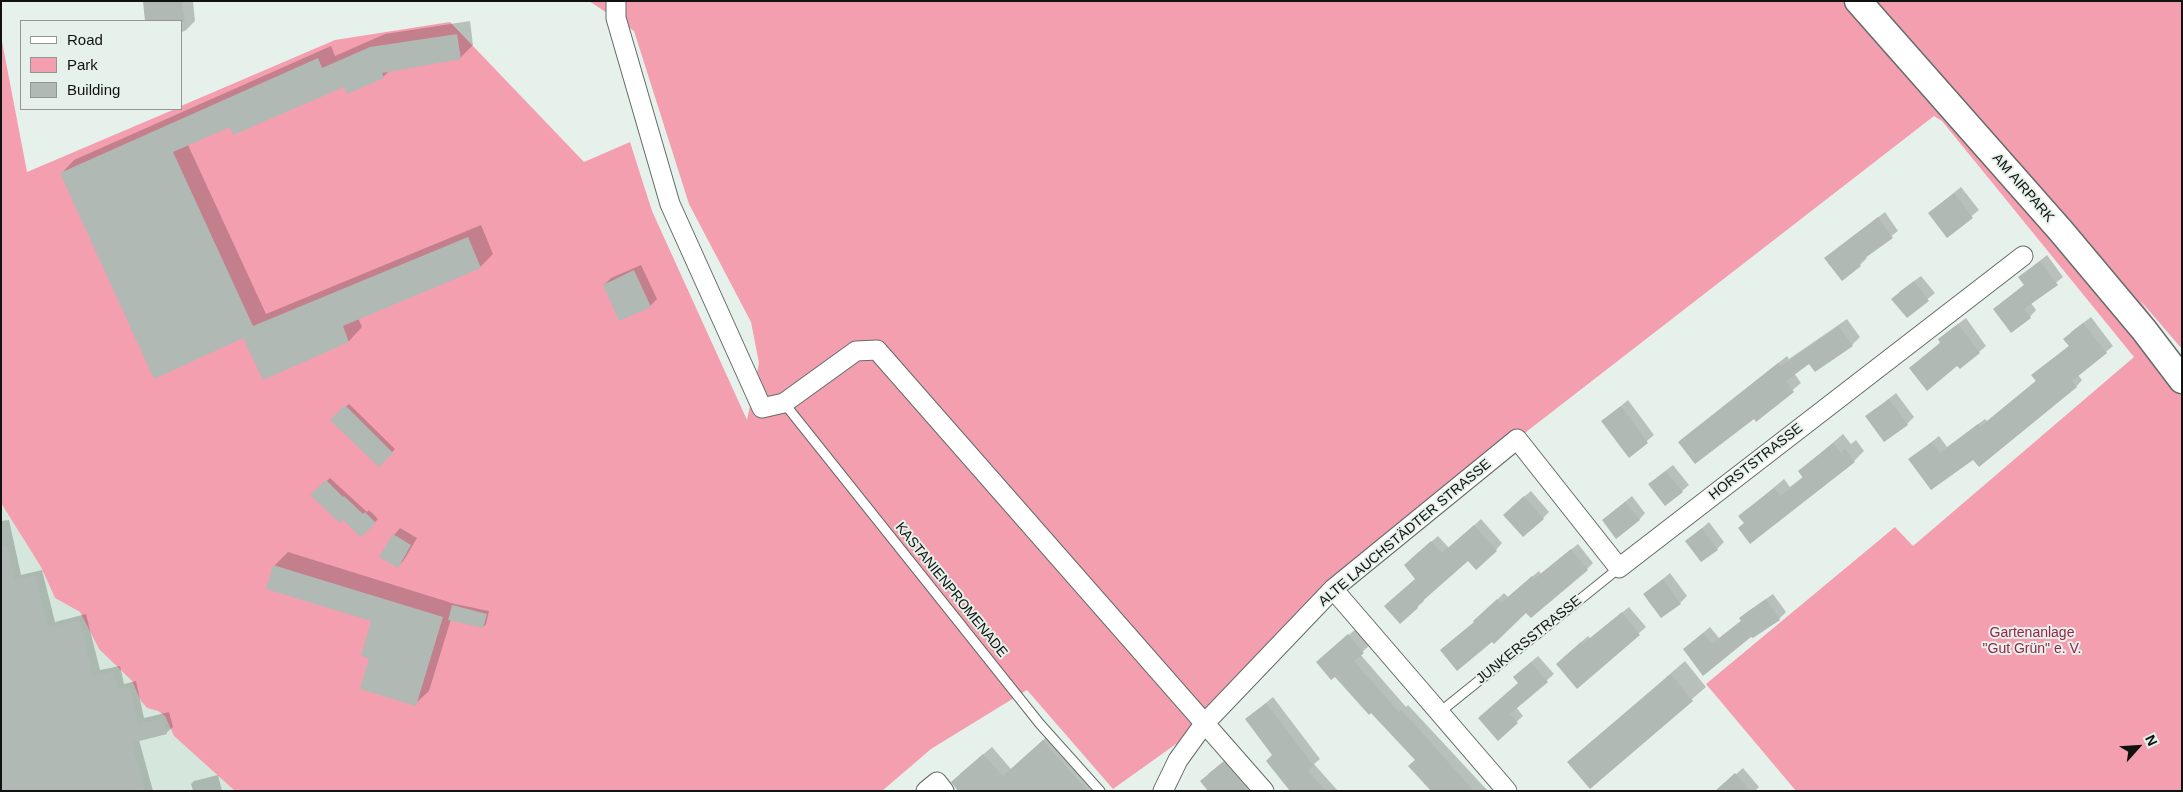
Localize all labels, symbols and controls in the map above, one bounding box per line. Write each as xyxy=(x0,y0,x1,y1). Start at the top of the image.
legend xyxy=(20,20,182,110)
text: Road xyxy=(67,31,103,48)
text: Park xyxy=(67,56,98,73)
text: Building xyxy=(67,81,120,98)
street label: AM AIRPARK xyxy=(1989,150,2057,226)
street label: HORSTSTRASSE xyxy=(1706,420,1806,504)
street label: ALTE LAUCHSTÄDTER STRASSE xyxy=(1315,456,1495,610)
street label: KASTANIENPROMENADE xyxy=(891,519,1011,661)
street label: JUNKERSSTRASSE xyxy=(1473,592,1585,688)
park label: Gartenanlage "Gut Grün" e. V. xyxy=(1983,625,2081,658)
north arrow xyxy=(2113,722,2163,772)
text: N xyxy=(2142,732,2161,748)

